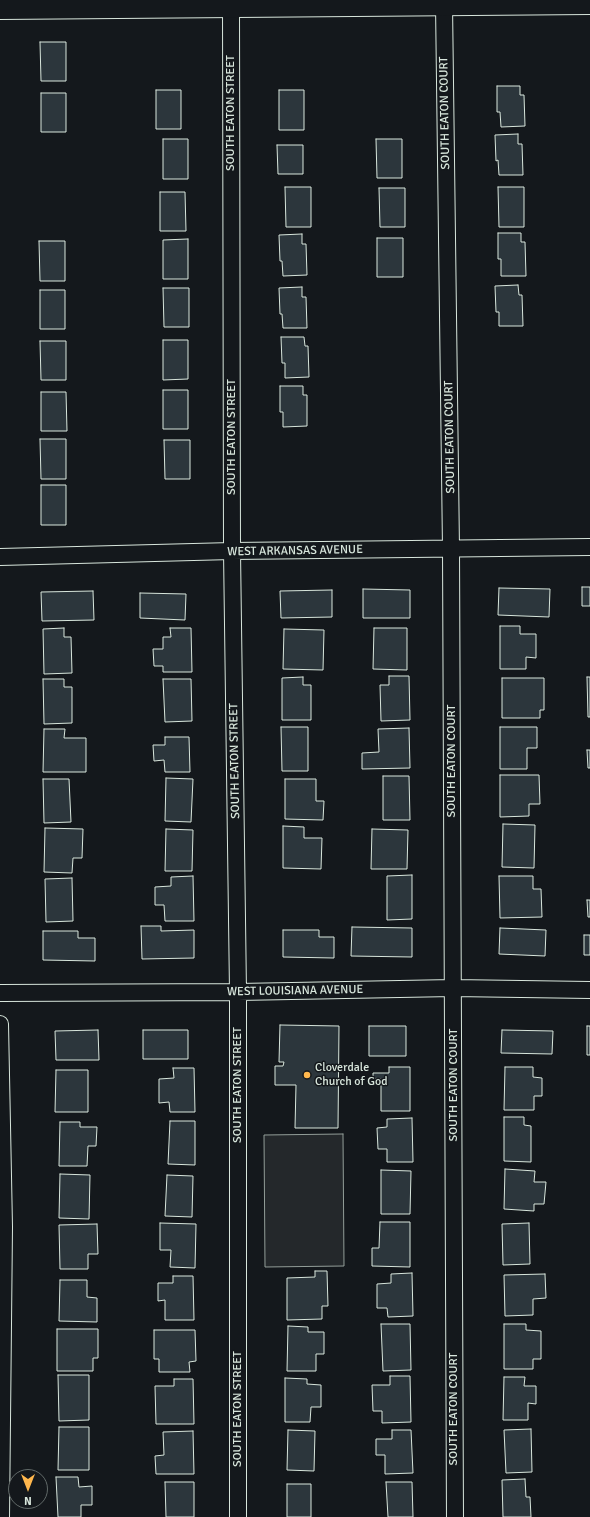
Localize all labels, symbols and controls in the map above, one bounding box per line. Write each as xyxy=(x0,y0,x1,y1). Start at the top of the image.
street label: SOUTH EATON STREET xyxy=(224,55,238,171)
street label: SOUTH EATON COURT xyxy=(437,56,453,170)
street label: SOUTH EATON STREET xyxy=(225,379,239,495)
street label: SOUTH EATON COURT xyxy=(442,380,458,494)
street label: WEST ARKANSAS AVENUE xyxy=(227,543,363,559)
street label: SOUTH EATON STREET xyxy=(227,703,243,819)
street label: SOUTH EATON COURT xyxy=(445,705,459,817)
street label: WEST LOUISIANA AVENUE xyxy=(227,983,363,999)
street label: SOUTH EATON STREET xyxy=(231,1027,245,1143)
street label: SOUTH EATON COURT xyxy=(447,1029,461,1141)
place label: Cloverdale Church of God xyxy=(315,1061,387,1089)
marker: Cloverdale Church of God xyxy=(302,1070,312,1080)
street label: SOUTH EATON STREET xyxy=(231,1351,245,1467)
street label: SOUTH EATON COURT xyxy=(447,1353,461,1465)
north arrow xyxy=(8,1469,48,1509)
text: N xyxy=(24,1494,32,1507)

